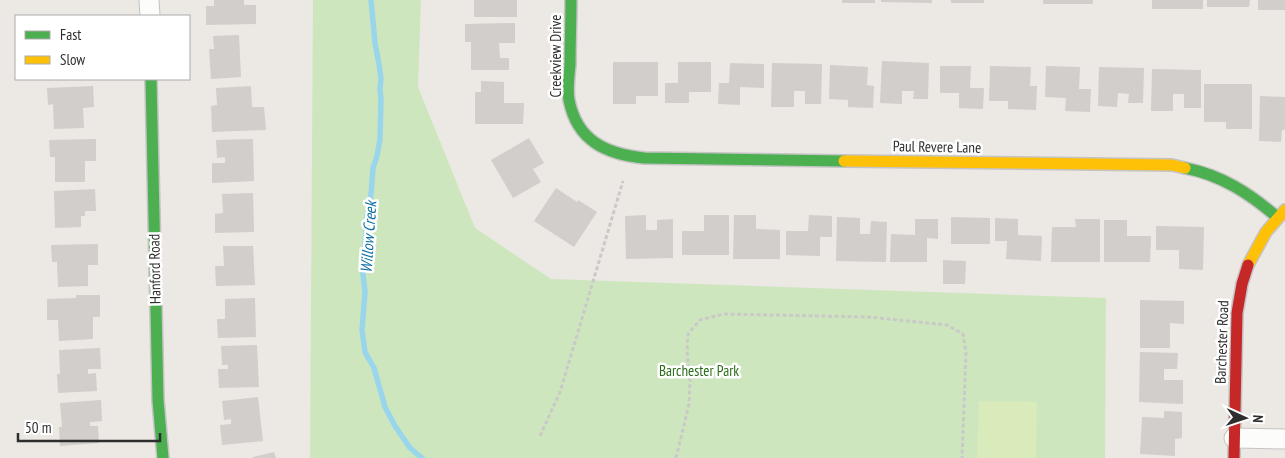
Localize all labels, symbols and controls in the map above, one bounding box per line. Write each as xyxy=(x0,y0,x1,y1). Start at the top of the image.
street label: Creekview Drive xyxy=(546,14,565,98)
legend xyxy=(15,15,190,80)
text: Fast xyxy=(60,25,81,44)
text: Slow xyxy=(60,50,85,69)
street label: Paul Revere Lane xyxy=(893,136,981,157)
water label: Willow Creek xyxy=(356,199,381,274)
street label: Hanford Road xyxy=(144,234,165,304)
street label: Barchester Road xyxy=(1211,300,1232,384)
park label: Barchester Park xyxy=(659,361,739,380)
north arrow xyxy=(1220,393,1270,443)
scale bar xyxy=(18,410,160,442)
text: N xyxy=(1249,414,1267,423)
text: 50 m xyxy=(25,418,51,437)

